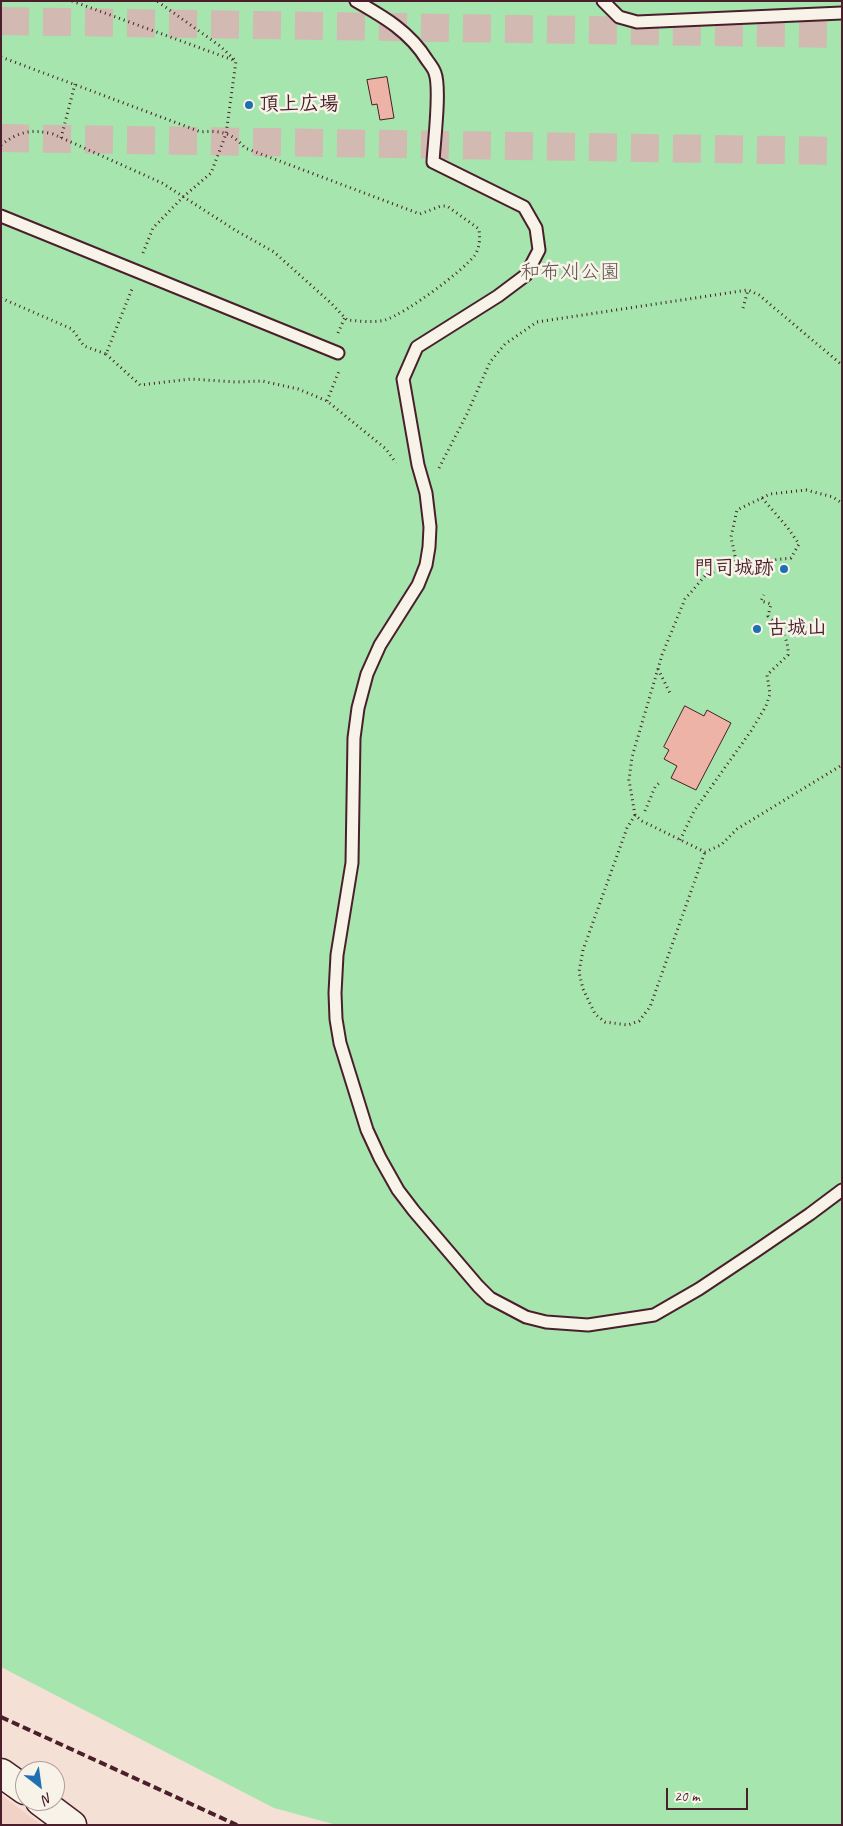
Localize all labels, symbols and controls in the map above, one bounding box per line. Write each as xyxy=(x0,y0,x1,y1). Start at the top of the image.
place label: 頂上広場 xyxy=(259,93,339,117)
marker: 頂上広場 xyxy=(243,99,255,111)
park label: 和布刈公園 xyxy=(520,261,620,285)
place label: 門司城跡 xyxy=(694,557,774,581)
marker: 門司城跡 xyxy=(778,563,790,575)
place label: 古城山 xyxy=(767,617,827,641)
marker: 古城山 xyxy=(751,623,763,635)
north arrow xyxy=(15,1761,65,1811)
scale bar xyxy=(668,1778,750,1810)
text: 20 m xyxy=(674,1787,700,1806)
text: N xyxy=(39,1789,55,1808)

